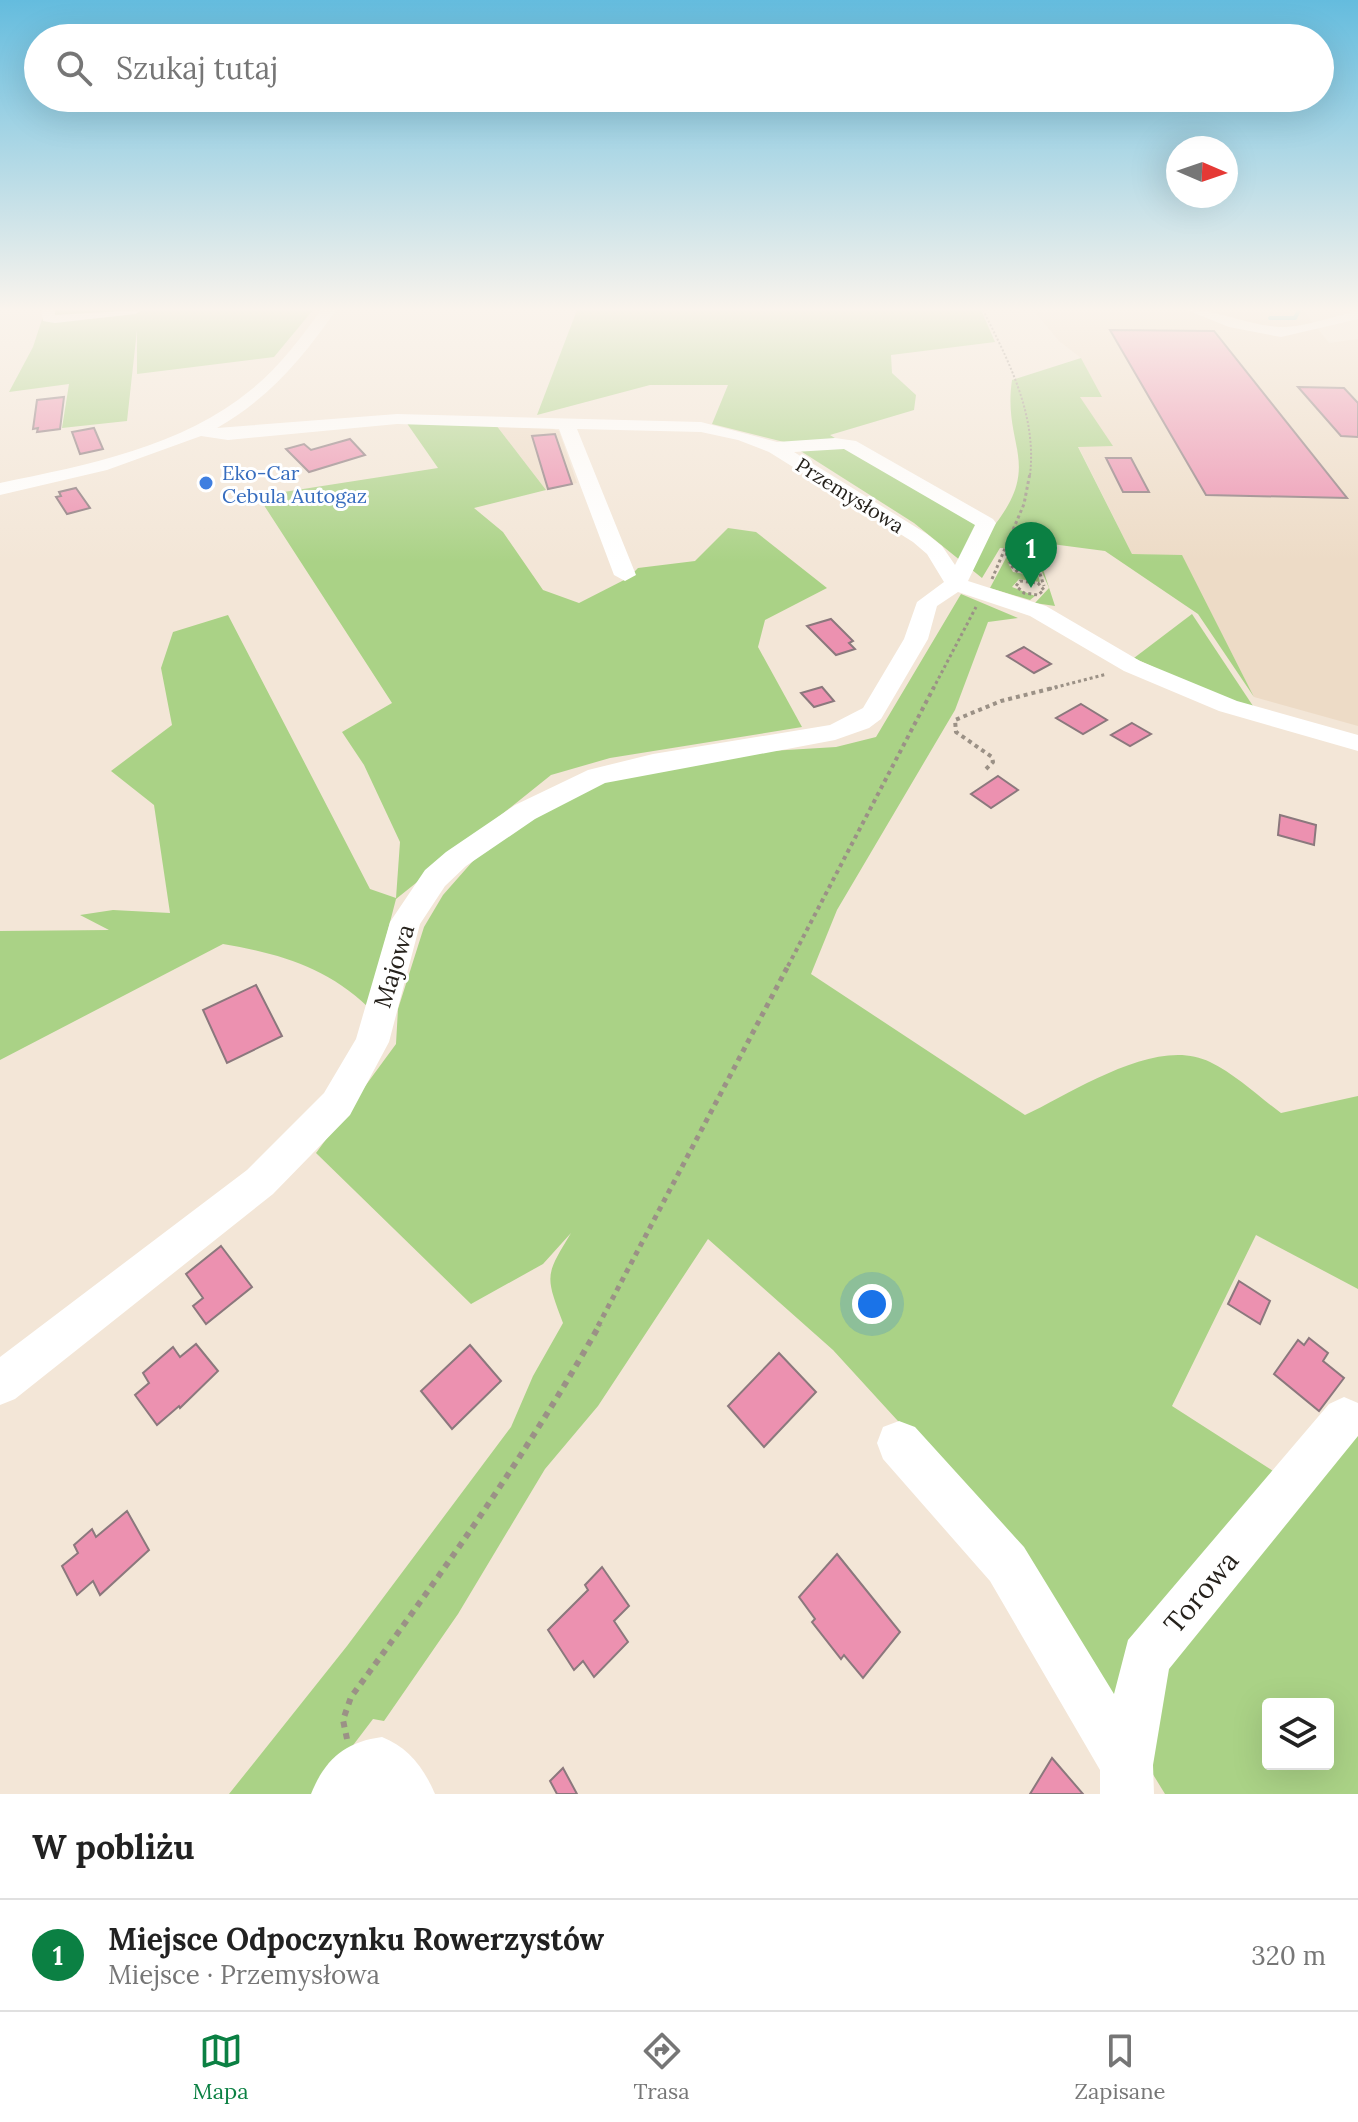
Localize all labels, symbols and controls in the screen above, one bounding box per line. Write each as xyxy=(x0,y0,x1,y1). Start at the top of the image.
search box xyxy=(24,24,1334,112)
icon: search xyxy=(52,46,96,90)
text: Szukaj tutaj xyxy=(116,49,278,87)
north arrow xyxy=(1166,136,1238,208)
street label: Przemysłowa xyxy=(791,452,909,538)
place label: Eko-Car Cebula Autogaz xyxy=(222,460,367,508)
marker: Eko-Car Cebula Autogaz xyxy=(197,474,215,492)
pin: 1 xyxy=(1005,522,1057,588)
street label: Majowa xyxy=(367,920,421,1012)
your location xyxy=(852,1284,892,1324)
street label: Torowa xyxy=(1156,1543,1246,1641)
map controls xyxy=(1262,1698,1334,1770)
button: layers xyxy=(1262,1698,1334,1770)
text: W pobliżu xyxy=(32,1825,195,1868)
text: Miejsce Odpoczynku Rowerzystów xyxy=(108,1920,604,1958)
text: 1 xyxy=(53,1939,63,1972)
text: 320 m xyxy=(1251,1939,1326,1972)
text: Miejsce · Przemysłowa xyxy=(108,1958,380,1991)
tab: Mapa xyxy=(193,2029,249,2105)
tab: Trasa xyxy=(634,2029,690,2105)
tab: Zapisane xyxy=(1075,2029,1165,2105)

